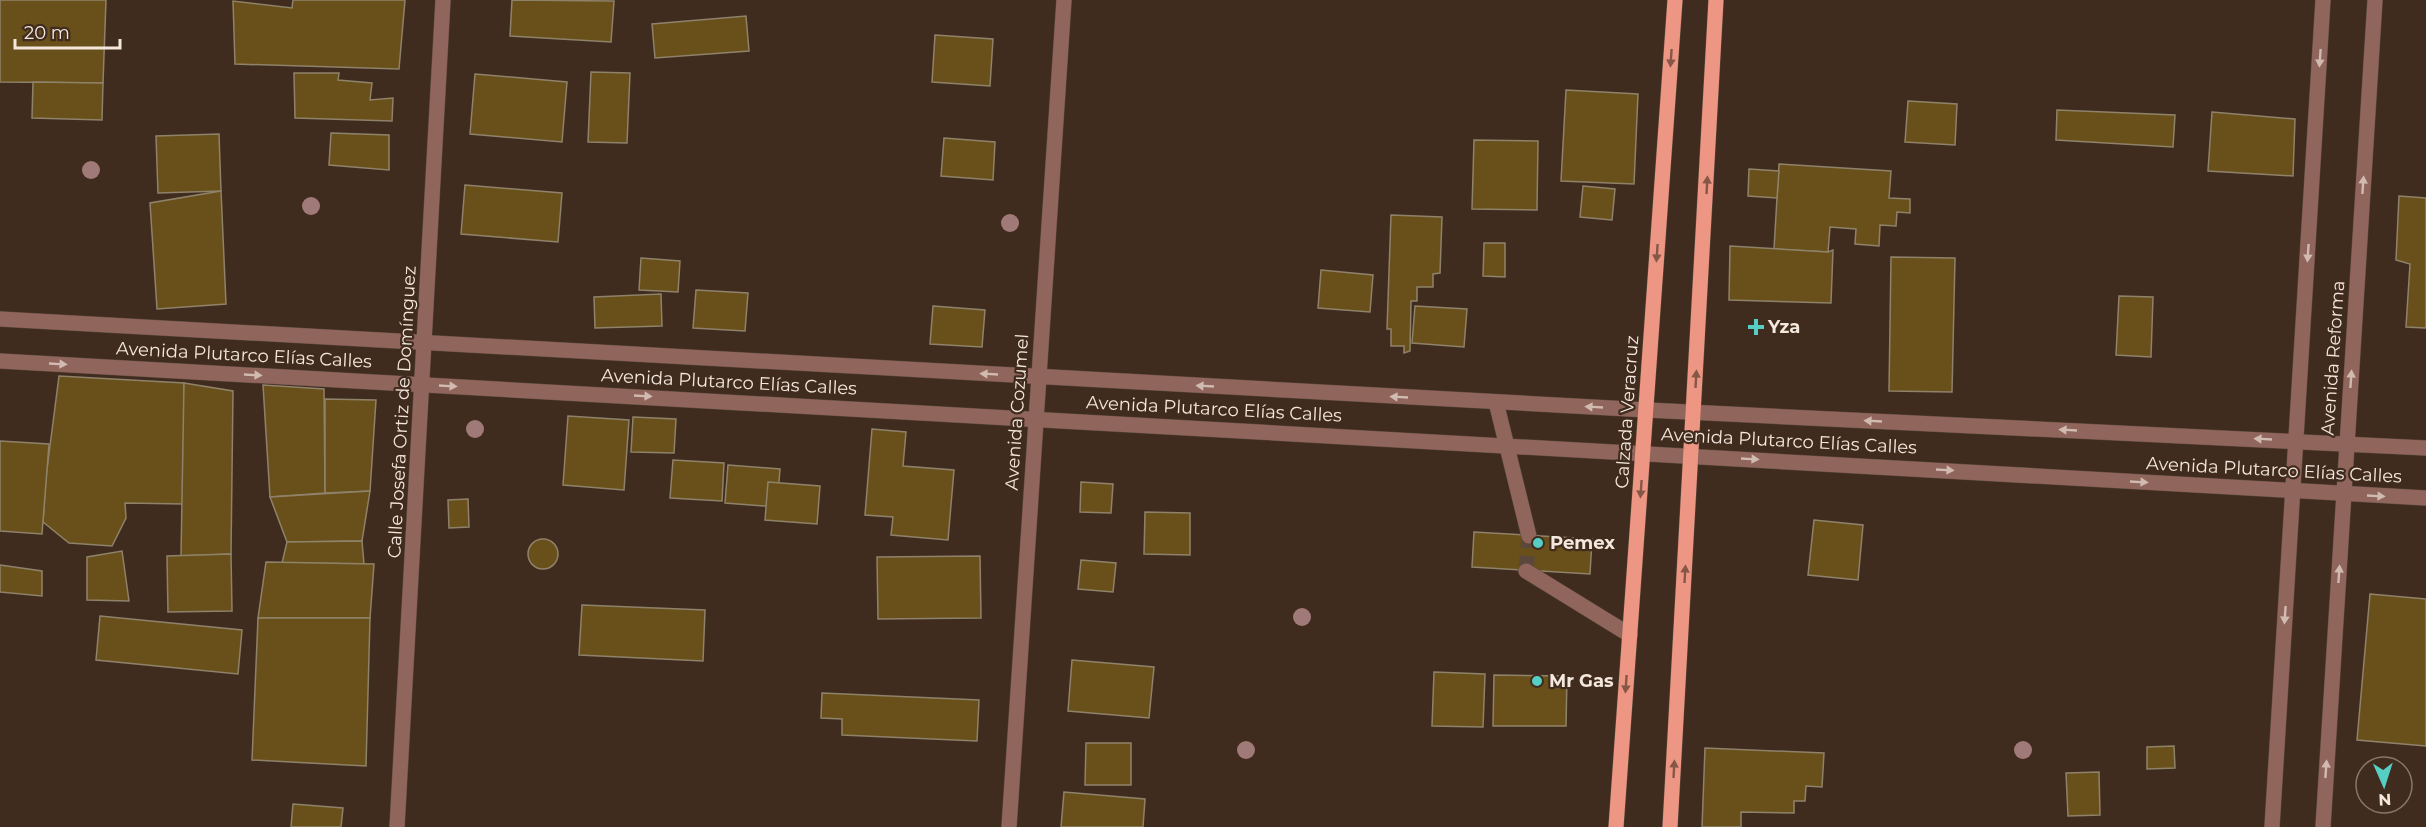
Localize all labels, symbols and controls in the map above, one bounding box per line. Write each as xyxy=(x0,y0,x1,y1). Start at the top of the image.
scale bar xyxy=(15,12,120,50)
text: 20 m xyxy=(24,22,70,44)
one-way arrow xyxy=(1666,49,1675,68)
one-way arrow xyxy=(2315,49,2324,68)
one-way arrow xyxy=(1702,175,1711,194)
one-way arrow xyxy=(2359,175,2368,194)
one-way arrow xyxy=(1653,243,1662,262)
one-way arrow xyxy=(2303,244,2312,263)
street label: Calle Josefa Ortiz de Domínguez xyxy=(383,265,421,559)
street label: Avenida Reforma xyxy=(2317,280,2349,436)
place label: Yza xyxy=(1767,316,1800,338)
marker: Yza xyxy=(1749,320,1763,334)
street label: Avenida Cozumel xyxy=(1001,333,1033,491)
street label: Calzada Veracruz xyxy=(1611,335,1643,489)
street label: Avenida Plutarco Elías Calles xyxy=(116,337,373,373)
one-way arrow xyxy=(49,359,68,369)
street label: Avenida Plutarco Elías Calles xyxy=(601,364,858,400)
one-way arrow xyxy=(980,369,999,378)
one-way arrow xyxy=(244,370,263,379)
one-way arrow xyxy=(1692,370,1701,389)
one-way arrow xyxy=(2346,370,2356,389)
one-way arrow xyxy=(438,381,457,390)
one-way arrow xyxy=(1195,381,1214,390)
street label: Avenida Plutarco Elías Calles xyxy=(1086,391,1343,427)
one-way arrow xyxy=(633,392,652,401)
one-way arrow xyxy=(1390,392,1409,401)
one-way arrow xyxy=(1585,403,1604,412)
one-way arrow xyxy=(1864,416,1883,425)
street label: Avenida Plutarco Elías Calles xyxy=(1661,423,1918,459)
one-way arrow xyxy=(2059,425,2078,434)
one-way arrow xyxy=(2253,434,2272,443)
street label: Avenida Plutarco Elías Calles xyxy=(2146,452,2403,488)
one-way arrow xyxy=(1741,454,1760,463)
one-way arrow xyxy=(1935,466,1954,475)
one-way arrow xyxy=(2130,477,2149,487)
one-way arrow xyxy=(1636,480,1646,499)
one-way arrow xyxy=(2367,492,2386,501)
place label: Pemex xyxy=(1550,532,1615,554)
marker: Pemex xyxy=(1531,536,1545,550)
one-way arrow xyxy=(1680,564,1689,583)
one-way arrow xyxy=(2334,564,2344,583)
one-way arrow xyxy=(2280,606,2290,625)
place label: Mr Gas xyxy=(1549,670,1614,692)
marker: Mr Gas xyxy=(1530,674,1544,688)
one-way arrow xyxy=(1621,674,1631,693)
north arrow xyxy=(2354,755,2414,815)
one-way arrow xyxy=(1669,759,1678,778)
one-way arrow xyxy=(2322,759,2331,778)
text: N xyxy=(2378,790,2392,809)

